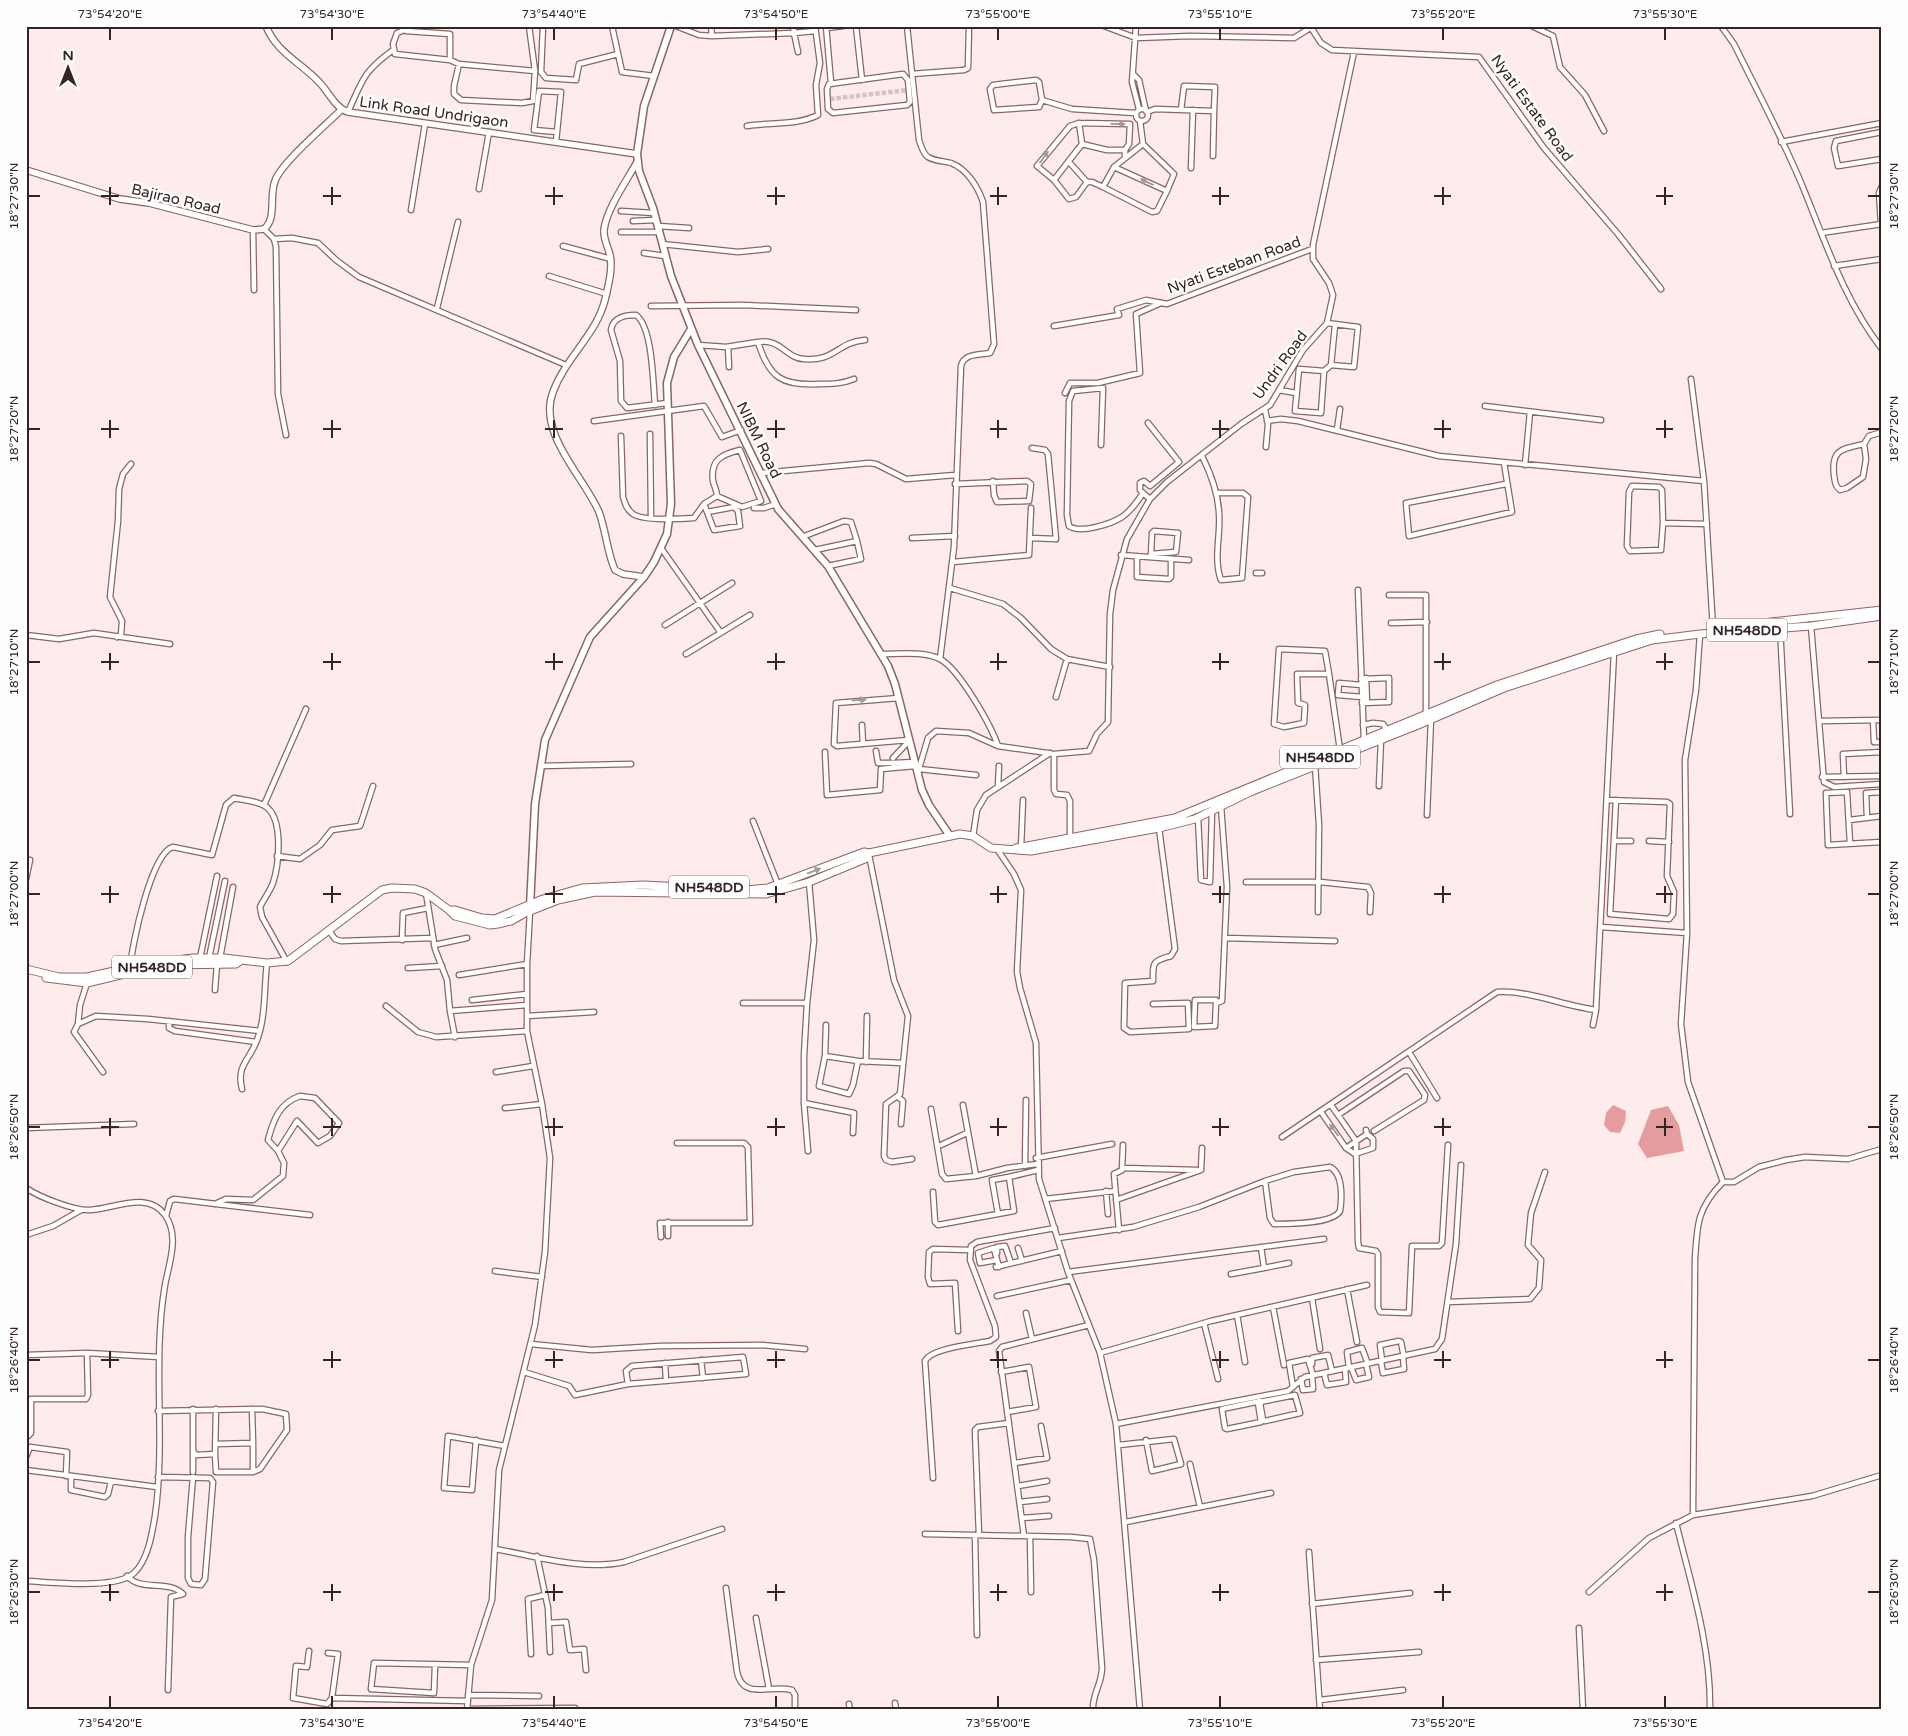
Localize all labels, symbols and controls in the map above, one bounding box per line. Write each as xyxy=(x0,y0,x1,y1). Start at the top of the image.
text: 73°54'20"E xyxy=(77,7,143,21)
text: 73°54'30"E xyxy=(299,7,365,21)
text: 73°54'40"E xyxy=(521,7,587,21)
text: 73°54'50"E xyxy=(743,7,809,21)
text: 73°55'00"E xyxy=(965,7,1031,21)
text: 73°55'10"E xyxy=(1187,7,1253,21)
text: 73°55'20"E xyxy=(1410,7,1476,21)
text: 73°55'30"E xyxy=(1632,7,1698,21)
north arrow xyxy=(42,42,92,92)
text: N xyxy=(62,47,74,64)
street label: Nyati Estate Road xyxy=(1487,51,1577,165)
street label: Link Road Undrigaon xyxy=(358,93,510,131)
one-way arrow xyxy=(1110,120,1126,128)
one-way arrow xyxy=(1039,150,1049,164)
text: 18°27'30"N xyxy=(7,163,21,230)
text: 18°27'30"N xyxy=(1887,163,1901,230)
one-way arrow xyxy=(1140,178,1154,186)
street label: Bajirao Road xyxy=(130,180,222,218)
street label: Nyati Esteban Road xyxy=(1165,232,1303,298)
street label: Undri Road xyxy=(1249,327,1311,403)
text: 18°27'20"N xyxy=(7,396,21,463)
text: 18°27'20"N xyxy=(1887,396,1901,463)
street label: NIBM Road xyxy=(733,399,785,481)
road number: NH548DD xyxy=(1707,618,1787,642)
text: 18°27'10"N xyxy=(7,629,21,696)
text: 18°27'10"N xyxy=(1887,629,1901,696)
one-way arrow xyxy=(851,696,867,704)
road number: NH548DD xyxy=(1280,746,1360,769)
text: 18°27'00"N xyxy=(7,861,21,928)
text: 18°27'00"N xyxy=(1887,861,1901,928)
one-way arrow xyxy=(807,867,822,875)
road number: NH548DD xyxy=(669,876,749,899)
road number: NH548DD xyxy=(112,956,192,979)
text: 18°26'50"N xyxy=(7,1094,21,1161)
text: 18°26'50"N xyxy=(1887,1094,1901,1161)
one-way arrow xyxy=(1329,1123,1339,1136)
text: 18°26'40"N xyxy=(7,1327,21,1394)
text: 18°26'40"N xyxy=(1887,1327,1901,1394)
text: 18°26'30"N xyxy=(7,1559,21,1626)
text: 18°26'30"N xyxy=(1887,1559,1901,1626)
text: 73°54'20"E xyxy=(77,1716,143,1730)
text: 73°54'30"E xyxy=(299,1716,365,1730)
text: 73°54'40"E xyxy=(521,1716,587,1730)
text: 73°54'50"E xyxy=(743,1716,809,1730)
text: 73°55'00"E xyxy=(965,1716,1031,1730)
text: 73°55'10"E xyxy=(1187,1716,1253,1730)
text: 73°55'20"E xyxy=(1410,1716,1476,1730)
text: 73°55'30"E xyxy=(1632,1716,1698,1730)

